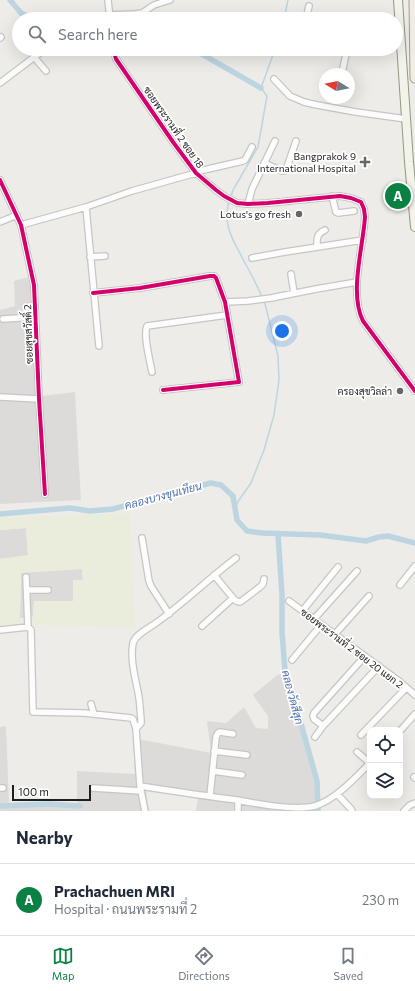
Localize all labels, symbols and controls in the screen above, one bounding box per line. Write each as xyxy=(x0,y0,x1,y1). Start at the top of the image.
search box xyxy=(12,12,403,56)
icon: search xyxy=(26,23,48,45)
text: Search here xyxy=(58,25,137,43)
north arrow xyxy=(319,68,355,104)
street label: ซอยพระรามที่ 2 ซอย 18 xyxy=(141,83,208,170)
place label: Bangprakok 9 International Hospital xyxy=(257,150,356,174)
marker: Bangprakok 9 International Hospital xyxy=(359,156,371,168)
pin: A xyxy=(385,181,411,211)
place label: Lotus's go fresh xyxy=(220,208,291,220)
marker: Lotus's go fresh xyxy=(294,209,304,219)
street label: ซอยสุขสวัสดิ์ 2 xyxy=(18,303,37,364)
your location xyxy=(272,321,292,341)
place label: ครองสุขวิลล่า xyxy=(337,385,392,399)
marker: ครองสุขวิลล่า xyxy=(395,386,405,396)
water label: คลองบางขุนเทียน xyxy=(123,477,204,514)
street label: ซอยพระรามที่ 2 ซอย 20 แยก 2 xyxy=(298,604,407,691)
water label: คลองวัดสีสุก xyxy=(277,668,307,726)
map controls xyxy=(367,727,403,799)
button: locate xyxy=(367,727,403,763)
button: layers xyxy=(367,763,403,799)
scale bar xyxy=(12,783,91,802)
text: 100 m xyxy=(18,785,49,798)
text: Nearby xyxy=(16,827,73,848)
text: Prachachuen MRI xyxy=(54,882,175,900)
text: A xyxy=(24,892,34,908)
text: 230 m xyxy=(362,892,399,908)
text: Hospital · ถนนพระรามที่ 2 xyxy=(54,901,197,917)
tab: Map xyxy=(52,945,75,982)
tab: Directions xyxy=(178,945,230,982)
tab: Saved xyxy=(333,945,363,982)

